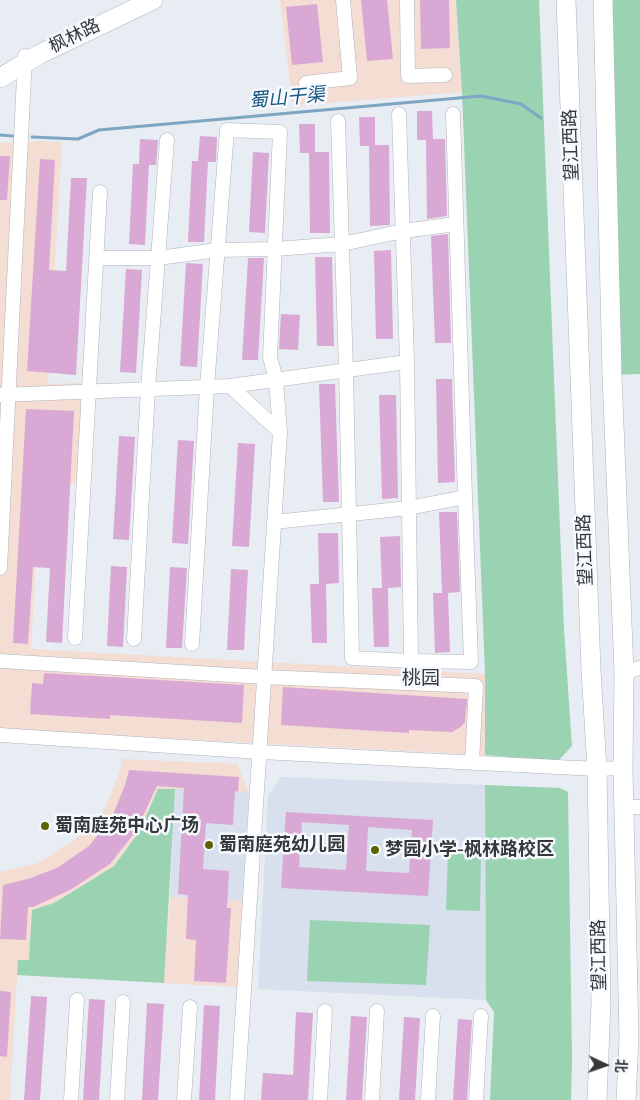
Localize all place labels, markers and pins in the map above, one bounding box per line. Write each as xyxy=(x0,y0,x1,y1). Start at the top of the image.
place label: 蜀南庭苑中心广场 xyxy=(55,815,199,837)
marker: 蜀南庭苑中心广场 xyxy=(39,820,51,832)
place label: 蜀南庭苑幼儿园 xyxy=(219,834,345,856)
marker: 蜀南庭苑幼儿园 xyxy=(203,839,215,851)
place label: 梦园小学-枫林路校区 xyxy=(385,839,554,861)
marker: 梦园小学-枫林路校区 xyxy=(369,844,381,856)

